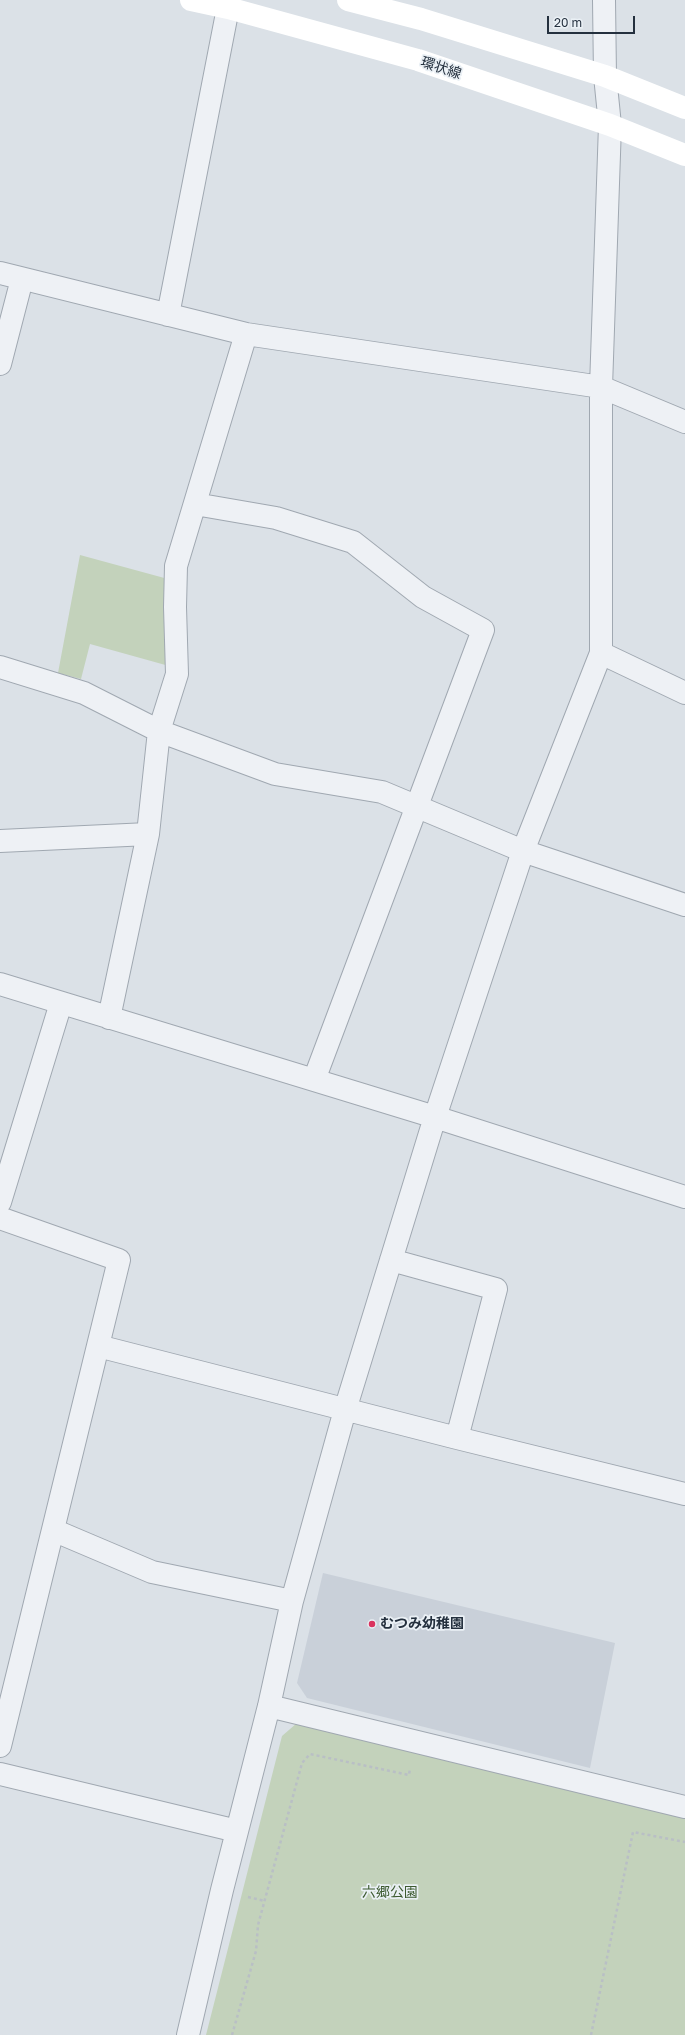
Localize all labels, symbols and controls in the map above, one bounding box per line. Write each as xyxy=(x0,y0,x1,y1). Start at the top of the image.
scale bar xyxy=(549,8,637,34)
text: 20 m xyxy=(554,15,582,30)
street label: 環状線 xyxy=(418,54,464,82)
place label: むつみ幼稚園 xyxy=(380,1616,464,1632)
marker: むつみ幼稚園 xyxy=(367,1619,377,1629)
park label: 六郷公園 xyxy=(362,1885,418,1901)

